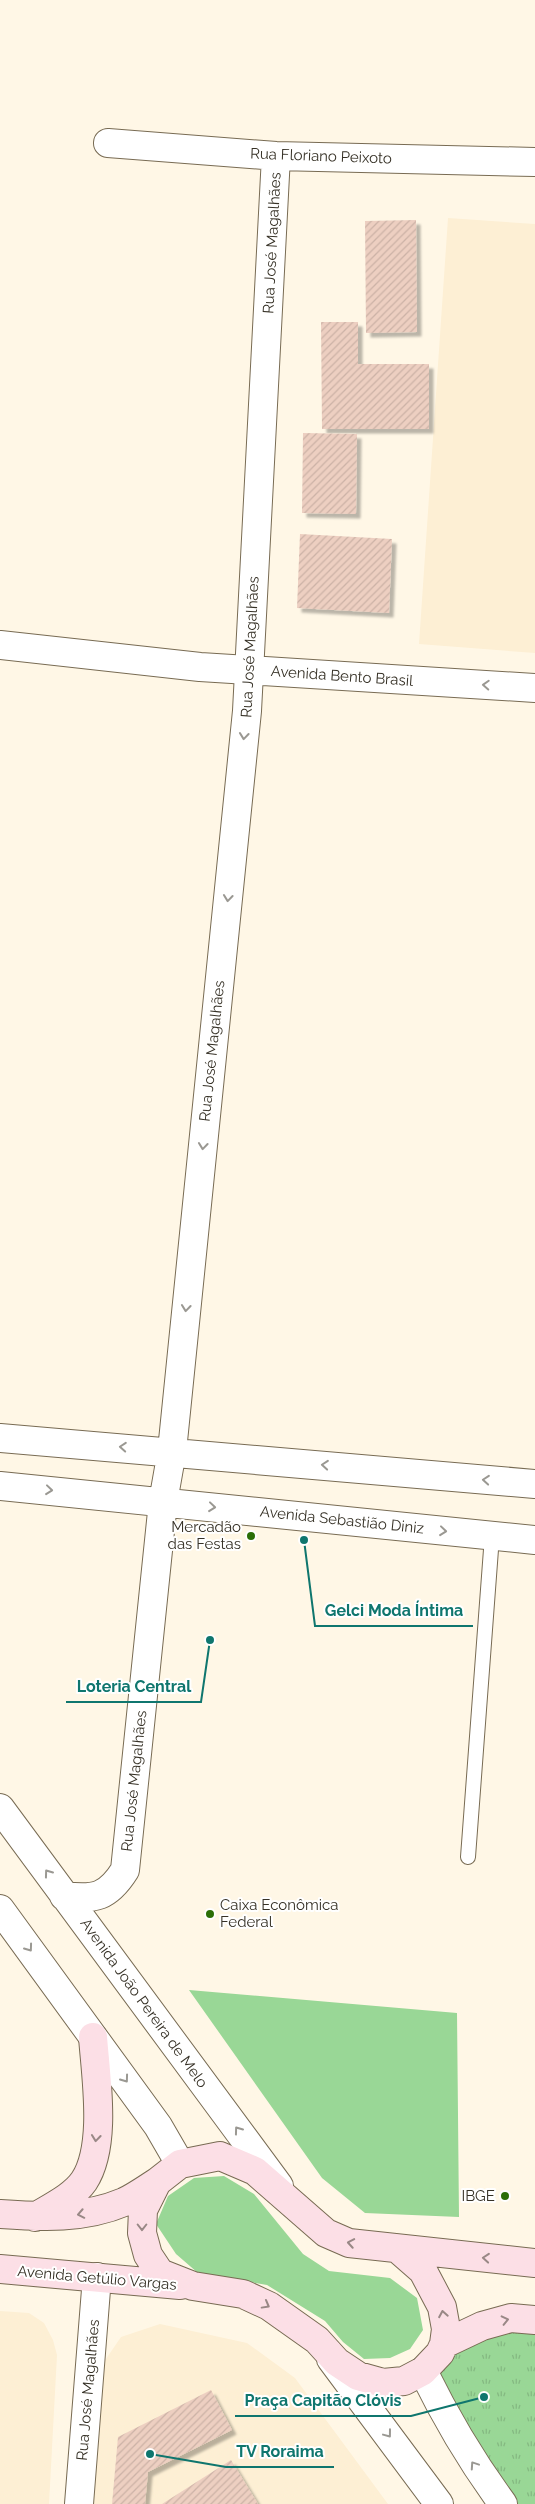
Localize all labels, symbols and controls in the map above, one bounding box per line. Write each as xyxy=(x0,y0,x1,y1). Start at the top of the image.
street label: Rua Floriano Peixoto xyxy=(250,145,392,167)
street label: Rua José Magalhães xyxy=(259,172,285,314)
street label: Rua José Magalhães xyxy=(237,576,263,718)
street label: Avenida Bento Brasil xyxy=(270,662,415,690)
one-way arrow xyxy=(482,680,490,691)
one-way arrow xyxy=(239,732,250,740)
one-way arrow xyxy=(223,894,234,902)
street label: Rua José Magalhães xyxy=(196,980,228,1122)
one-way arrow xyxy=(198,1143,209,1151)
one-way arrow xyxy=(181,1304,192,1312)
one-way arrow xyxy=(119,1442,127,1453)
one-way arrow xyxy=(320,1460,328,1471)
one-way arrow xyxy=(482,1475,490,1486)
one-way arrow xyxy=(45,1485,53,1496)
one-way arrow xyxy=(208,1501,216,1512)
street label: Avenida Sebastião Diniz xyxy=(259,1502,425,1538)
place label: Mercadão das Festas xyxy=(168,1518,241,1553)
one-way arrow xyxy=(439,1525,447,1536)
marker: Mercadão das Festas xyxy=(245,1530,257,1542)
callout: Gelci Moda Íntima xyxy=(315,1595,473,1626)
text: Gelci Moda Íntima xyxy=(325,1600,463,1620)
callout: Loteria Central xyxy=(66,1671,201,1702)
text: Loteria Central xyxy=(77,1677,192,1696)
street label: Rua José Magalhães xyxy=(118,1710,150,1852)
one-way arrow xyxy=(45,1870,53,1879)
place label: Caixa Econômica Federal xyxy=(220,1896,338,1931)
marker: Caixa Econômica Federal xyxy=(204,1908,216,1920)
street label: Avenida João Pereira de Melo xyxy=(76,1915,212,2091)
one-way arrow xyxy=(23,1942,32,1952)
one-way arrow xyxy=(119,2073,127,2082)
one-way arrow xyxy=(235,2127,243,2136)
one-way arrow xyxy=(90,2135,101,2143)
place label: IBGE xyxy=(461,2187,495,2205)
marker: IBGE xyxy=(499,2190,511,2202)
one-way arrow xyxy=(76,2209,85,2219)
one-way arrow xyxy=(137,2224,147,2231)
one-way arrow xyxy=(346,2238,355,2248)
one-way arrow xyxy=(482,2253,490,2264)
street label: Avenida Getúlio Vargas xyxy=(17,2262,177,2294)
one-way arrow xyxy=(261,2299,270,2309)
one-way arrow xyxy=(438,2310,449,2319)
one-way arrow xyxy=(500,2315,509,2326)
street label: Rua José Magalhães xyxy=(73,2319,103,2461)
callout: Praça Capitão Clóvis xyxy=(235,2385,411,2416)
text: Praça Capitão Clóvis xyxy=(245,2391,402,2410)
one-way arrow xyxy=(382,2428,391,2438)
callout: TV Roraima xyxy=(226,2436,334,2467)
text: TV Roraima xyxy=(236,2442,324,2461)
one-way arrow xyxy=(471,2461,480,2470)

